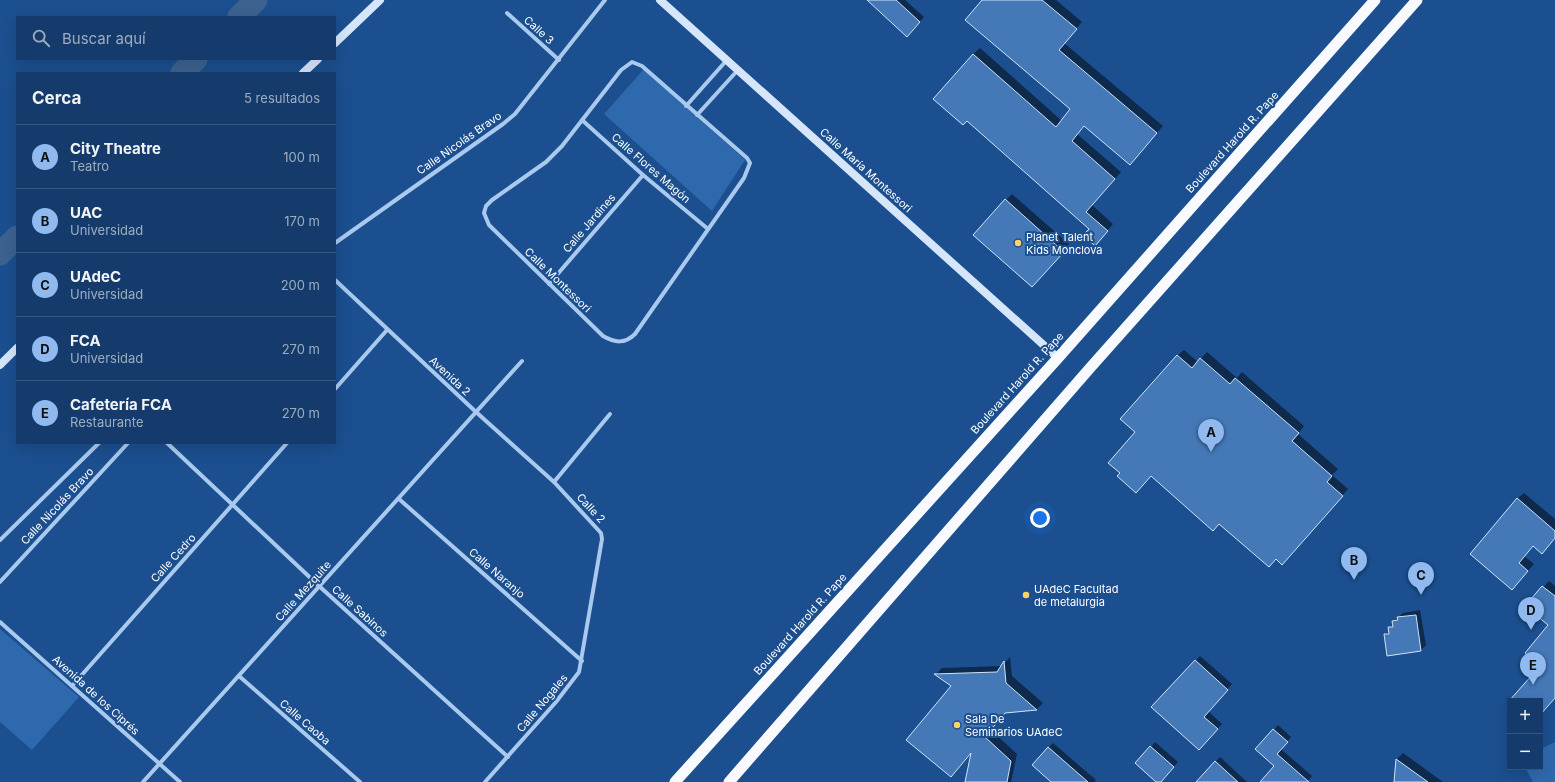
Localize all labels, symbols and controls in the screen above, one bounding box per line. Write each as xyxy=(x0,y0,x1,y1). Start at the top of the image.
street label: Calle 3 xyxy=(521,13,557,47)
search box xyxy=(16,16,336,60)
icon: search xyxy=(30,27,52,49)
text: Buscar aquí xyxy=(62,29,146,48)
text: Cerca xyxy=(32,88,81,108)
street label: Boulevard Harold R. Pape xyxy=(1183,88,1281,196)
text: 5 resultados xyxy=(244,90,320,106)
street label: Calle Nicolás Bravo xyxy=(414,108,505,178)
street label: Calle María Montessori xyxy=(817,125,915,215)
street label: Calle Flores Magón xyxy=(609,130,693,206)
text: City Theatre xyxy=(70,139,161,158)
text: A xyxy=(40,149,50,165)
text: 100 m xyxy=(283,149,320,165)
text: Teatro xyxy=(70,158,109,174)
street label: Calle Jardines xyxy=(560,191,619,255)
text: UAC xyxy=(70,203,102,222)
text: B xyxy=(41,213,49,229)
text: 170 m xyxy=(284,213,320,229)
text: Universidad xyxy=(70,222,143,238)
place label: Planet Talent Kids Monclova xyxy=(1026,230,1103,257)
marker: Planet Talent Kids Monclova xyxy=(1013,238,1023,248)
street label: Calle Montessori xyxy=(522,245,594,315)
text: UAdeC xyxy=(70,267,121,286)
text: C xyxy=(40,277,50,293)
text: 200 m xyxy=(281,277,320,293)
text: Universidad xyxy=(70,286,143,302)
street label: Boulevard Harold R. Pape xyxy=(968,329,1066,437)
text: FCA xyxy=(70,331,101,350)
text: D xyxy=(40,341,50,357)
text: 270 m xyxy=(282,341,320,357)
text: Universidad xyxy=(70,350,143,366)
street label: Avenida 2 xyxy=(427,353,473,399)
text: Cafetería FCA xyxy=(70,395,172,414)
text: E xyxy=(41,405,49,421)
text: 270 m xyxy=(282,405,320,421)
text: Restaurante xyxy=(70,414,144,430)
pin: A xyxy=(1198,419,1224,452)
street label: Calle Nicolás Bravo xyxy=(18,464,97,548)
street label: Calle 2 xyxy=(574,490,608,526)
your location xyxy=(1030,508,1050,528)
street label: Calle Cedro xyxy=(147,530,199,585)
street label: Calle Naranjo xyxy=(466,545,528,601)
pin: B xyxy=(1341,547,1367,580)
street label: Calle Mezquite xyxy=(272,558,334,624)
pin: C xyxy=(1408,562,1434,595)
street label: Boulevard Harold R. Pape xyxy=(751,570,849,678)
street label: Calle Sabinos xyxy=(329,582,391,640)
place label: UAdeC Facultad de metalurgia xyxy=(1034,582,1118,609)
marker: UAdeC Facultad de metalurgia xyxy=(1021,590,1031,600)
pin: D xyxy=(1518,597,1544,630)
street label: Avenida de los Ciprés xyxy=(50,652,143,738)
pin: E xyxy=(1520,652,1546,685)
street label: Calle Nogales xyxy=(514,671,571,735)
street label: Calle Caoba xyxy=(277,696,333,748)
map controls xyxy=(1507,698,1543,770)
button: + xyxy=(1507,698,1543,734)
place label: Sala De Seminarios UAdeC xyxy=(965,712,1063,739)
marker: Sala De Seminarios UAdeC xyxy=(952,720,962,730)
button: − xyxy=(1507,734,1543,770)

